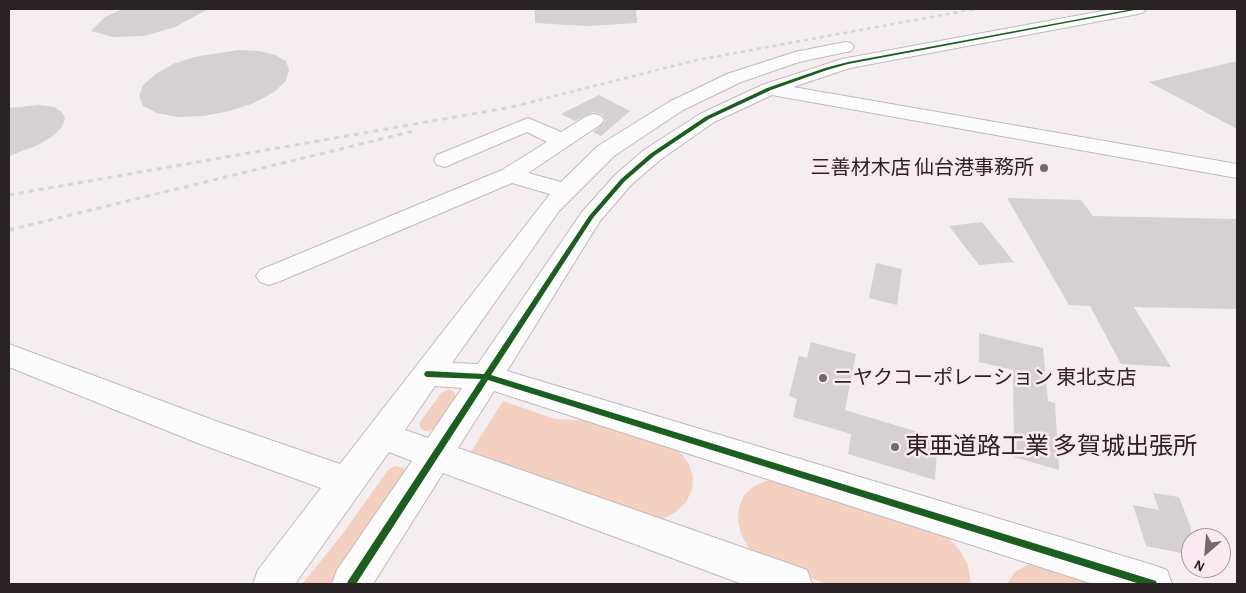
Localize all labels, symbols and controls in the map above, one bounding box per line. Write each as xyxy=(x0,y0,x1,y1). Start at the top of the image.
place label: 三善材木店 仙台港事務所 xyxy=(811,156,1034,180)
marker: 三善材木店 仙台港事務所 xyxy=(1038,162,1050,174)
place label: ニヤクコーポレーション 東北支店 xyxy=(833,366,1136,390)
marker: ニヤクコーポレーション 東北支店 xyxy=(817,372,829,384)
place label: 東亜道路工業 多賀城出張所 xyxy=(905,433,1197,461)
marker: 東亜道路工業 多賀城出張所 xyxy=(889,441,901,453)
north arrow xyxy=(1181,528,1231,578)
text: N xyxy=(1192,557,1207,574)

